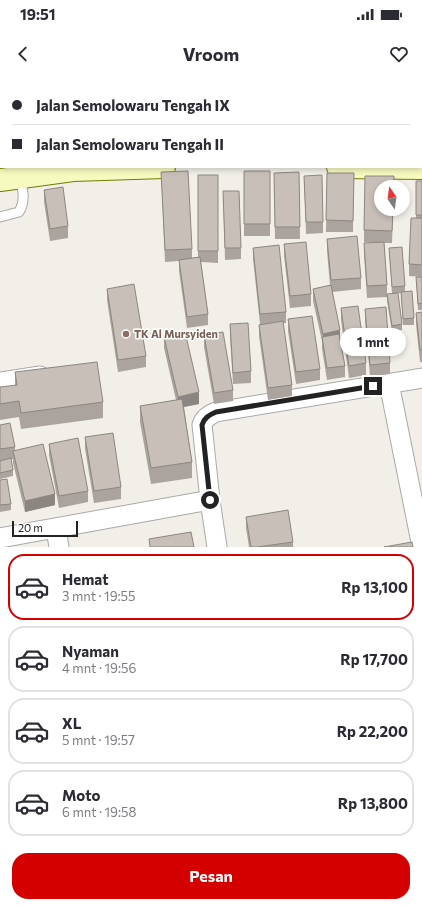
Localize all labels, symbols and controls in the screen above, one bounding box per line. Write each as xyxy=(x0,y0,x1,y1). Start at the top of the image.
text: 19:51 xyxy=(20,5,56,23)
icon: back xyxy=(12,43,34,65)
text: Vroom xyxy=(183,43,239,65)
icon: heart xyxy=(388,43,410,65)
text: Jalan Semolowaru Tengah IX xyxy=(36,96,230,114)
text: Jalan Semolowaru Tengah II xyxy=(36,135,224,153)
north arrow xyxy=(374,180,410,216)
map controls xyxy=(374,180,410,216)
place label: TK Al Mursyiden xyxy=(134,327,218,340)
callout: 1 mnt xyxy=(340,328,406,356)
marker: TK Al Mursyiden xyxy=(121,329,131,339)
text: 1 mnt xyxy=(357,334,389,350)
route end xyxy=(364,377,382,395)
route start xyxy=(201,491,219,509)
scale bar xyxy=(12,519,78,538)
text: 20 m xyxy=(18,521,43,534)
icon: car xyxy=(14,569,50,605)
text: Hemat xyxy=(62,570,108,588)
text: Rp 13,100 xyxy=(341,578,408,596)
text: 3 mnt · 19:55 xyxy=(62,588,136,604)
icon: car xyxy=(14,641,50,677)
text: Nyaman xyxy=(62,642,119,660)
text: Rp 17,700 xyxy=(340,650,408,668)
text: 4 mnt · 19:56 xyxy=(62,660,136,676)
icon: car xyxy=(14,713,50,749)
text: XL xyxy=(62,714,81,732)
text: Rp 22,200 xyxy=(337,722,408,740)
text: 5 mnt · 19:57 xyxy=(62,732,135,748)
icon: car xyxy=(14,785,50,821)
text: Moto xyxy=(62,786,101,804)
text: Rp 13,800 xyxy=(338,794,408,812)
text: 6 mnt · 19:58 xyxy=(62,804,136,820)
button: Pesan xyxy=(12,853,410,899)

